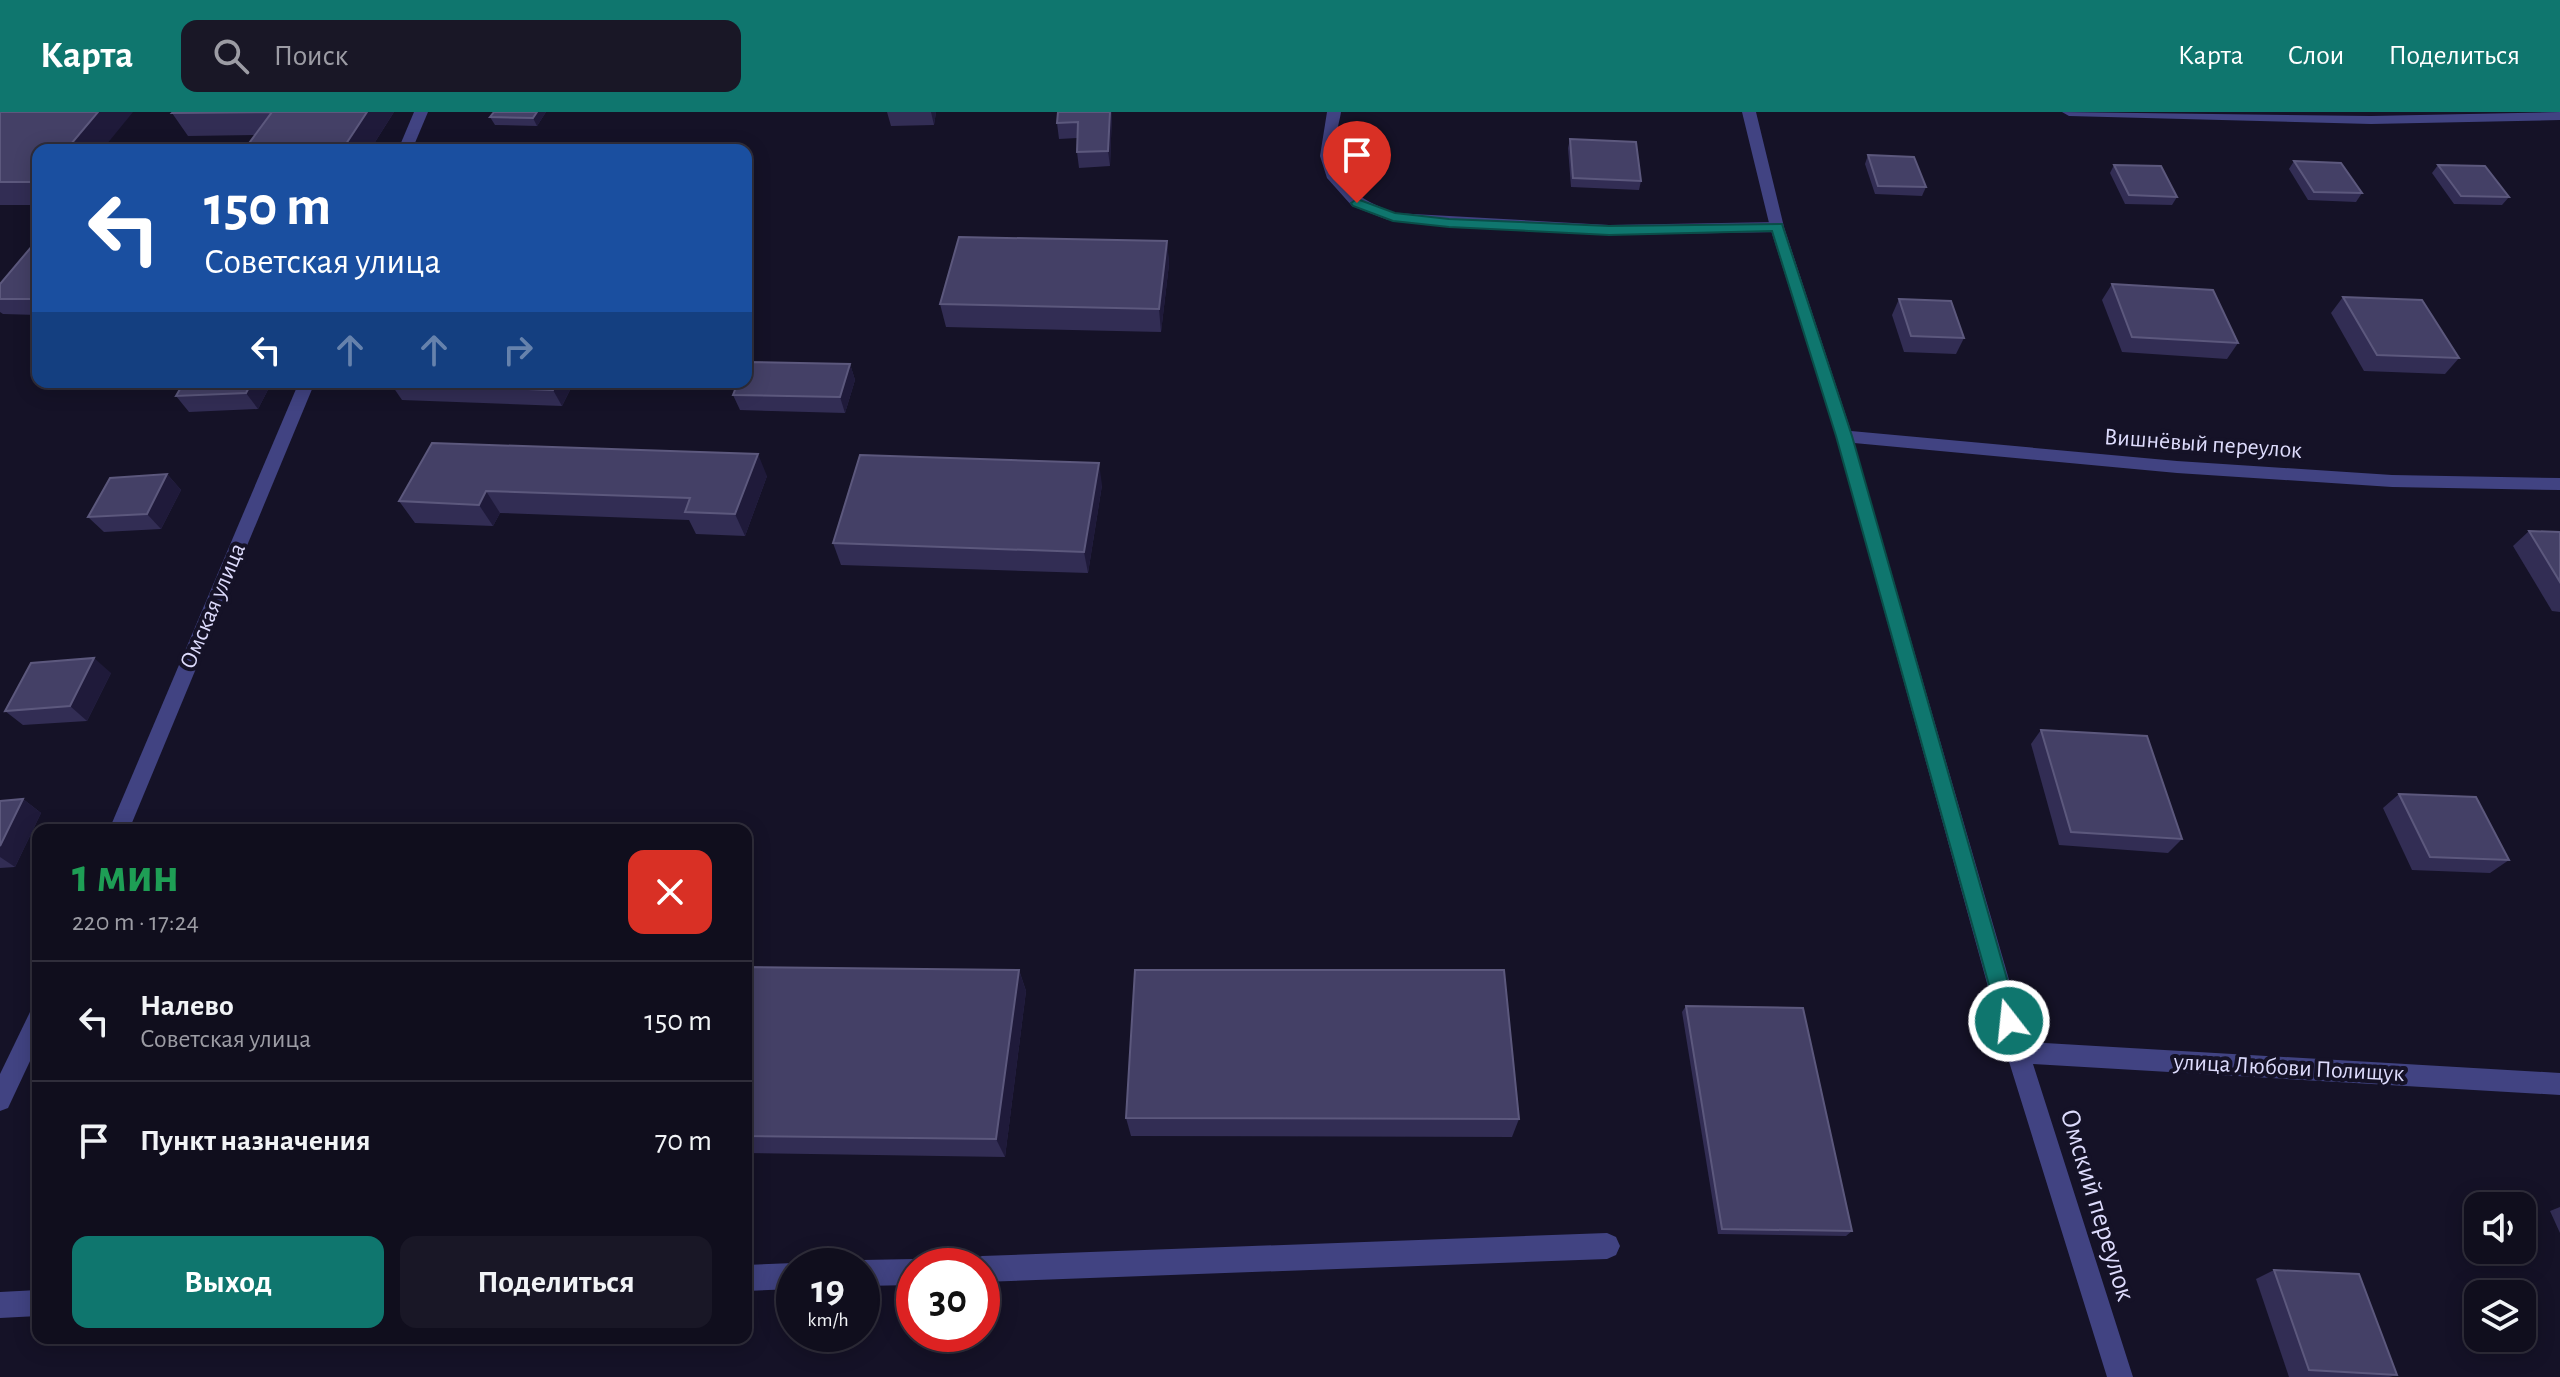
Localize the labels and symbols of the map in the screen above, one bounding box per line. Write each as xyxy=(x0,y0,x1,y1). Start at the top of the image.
pin xyxy=(1323,121,1391,203)
street label: Вишнёвый переулок xyxy=(2103,425,2303,463)
street label: Омская улица xyxy=(176,540,250,672)
position arrow xyxy=(1967,979,2051,1063)
street label: улица Любови Полищук xyxy=(2172,1050,2405,1086)
street label: Омский переулок xyxy=(2055,1106,2140,1304)
speed limit sign: 30 xyxy=(896,1248,1000,1352)

